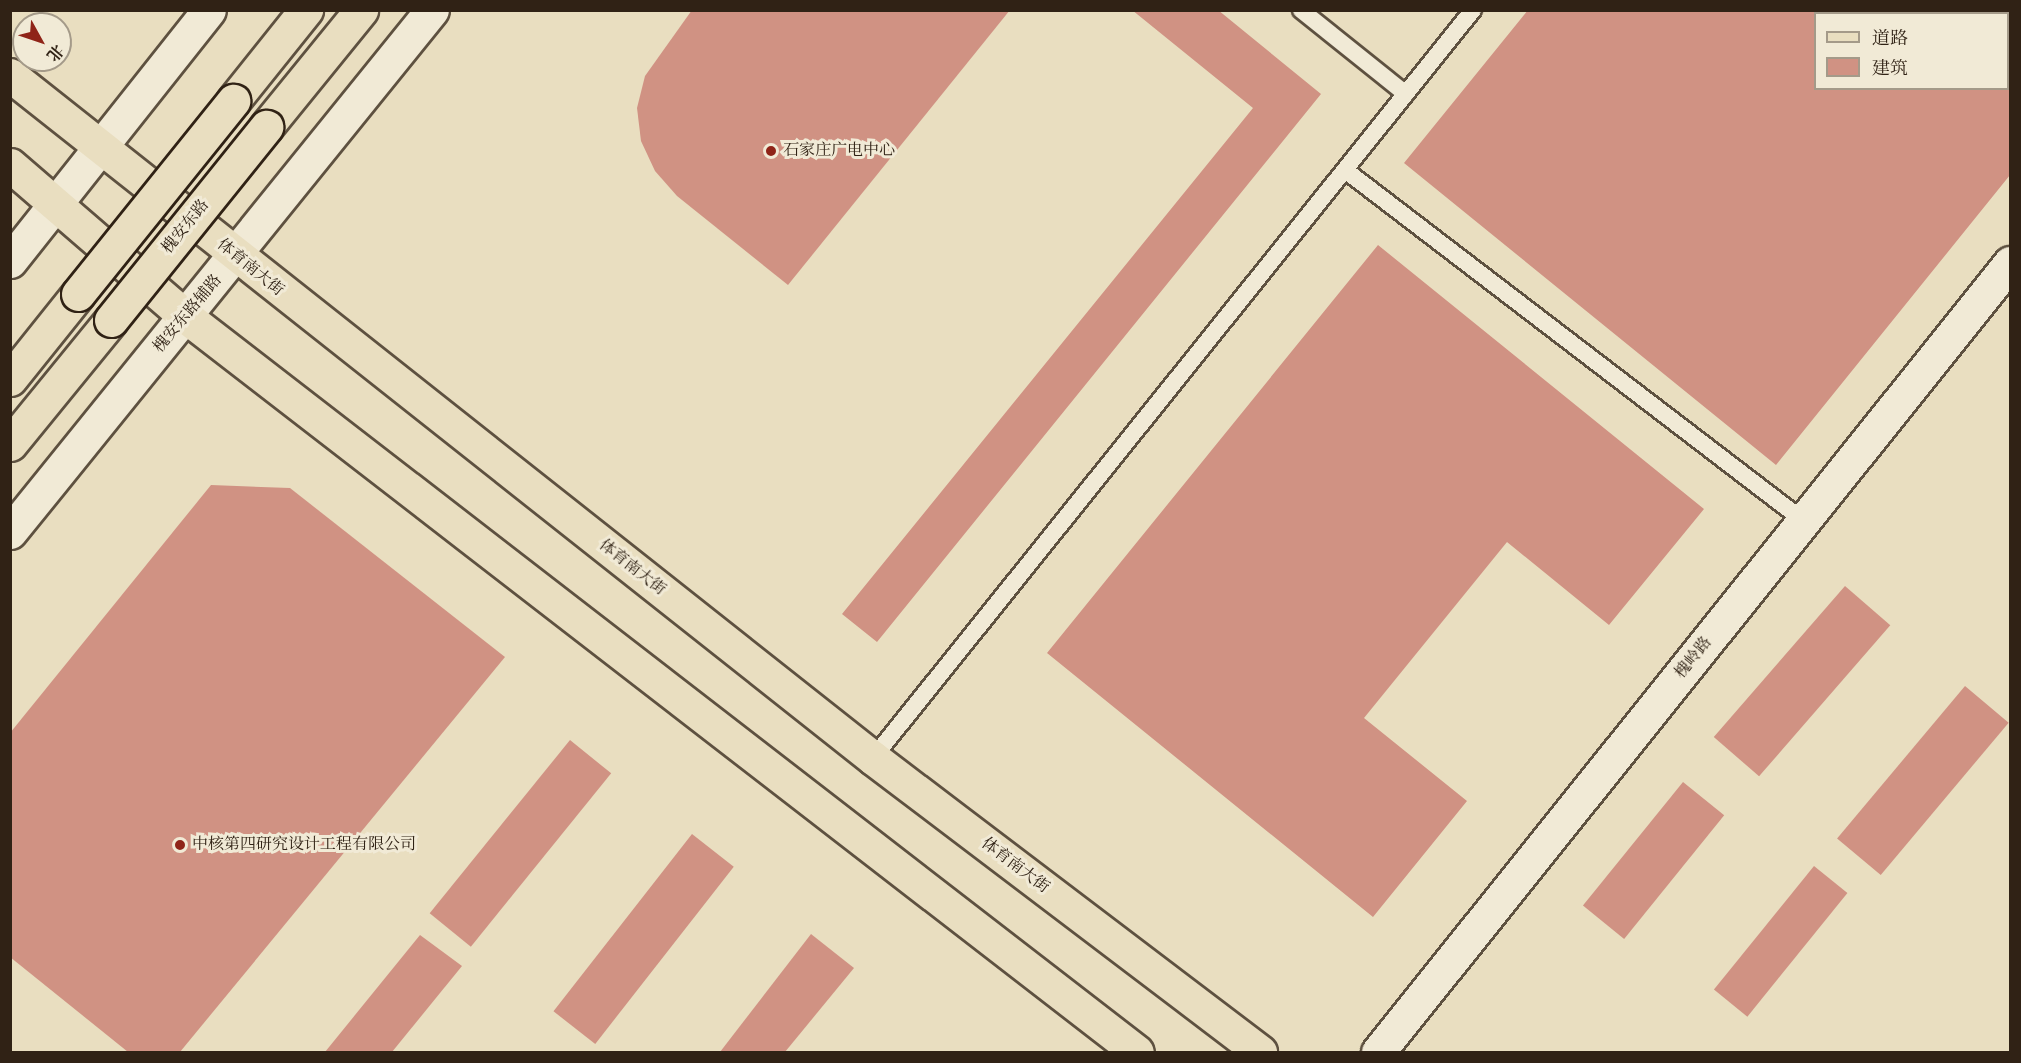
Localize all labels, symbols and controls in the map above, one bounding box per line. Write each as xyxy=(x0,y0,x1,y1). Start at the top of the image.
north arrow xyxy=(12,12,72,72)
legend xyxy=(1814,12,2009,90)
text: 道路 xyxy=(1872,28,1908,51)
text: 北 xyxy=(41,40,67,65)
text: 建筑 xyxy=(1872,58,1908,81)
place label: 石家庄广电中心 xyxy=(783,141,895,161)
marker: 石家庄广电中心 xyxy=(764,144,778,158)
street label: 槐安东路 xyxy=(158,196,214,258)
street label: 体育南大街 xyxy=(213,235,287,301)
street label: 槐安东路辅路 xyxy=(150,271,226,357)
street label: 体育南大街 xyxy=(595,536,669,600)
street label: 槐岭路 xyxy=(1671,633,1717,683)
street label: 体育南大街 xyxy=(977,834,1053,898)
place label: 中核第四研究设计工程有限公司 xyxy=(192,835,416,855)
marker: 中核第四研究设计工程有限公司 xyxy=(173,838,187,852)

